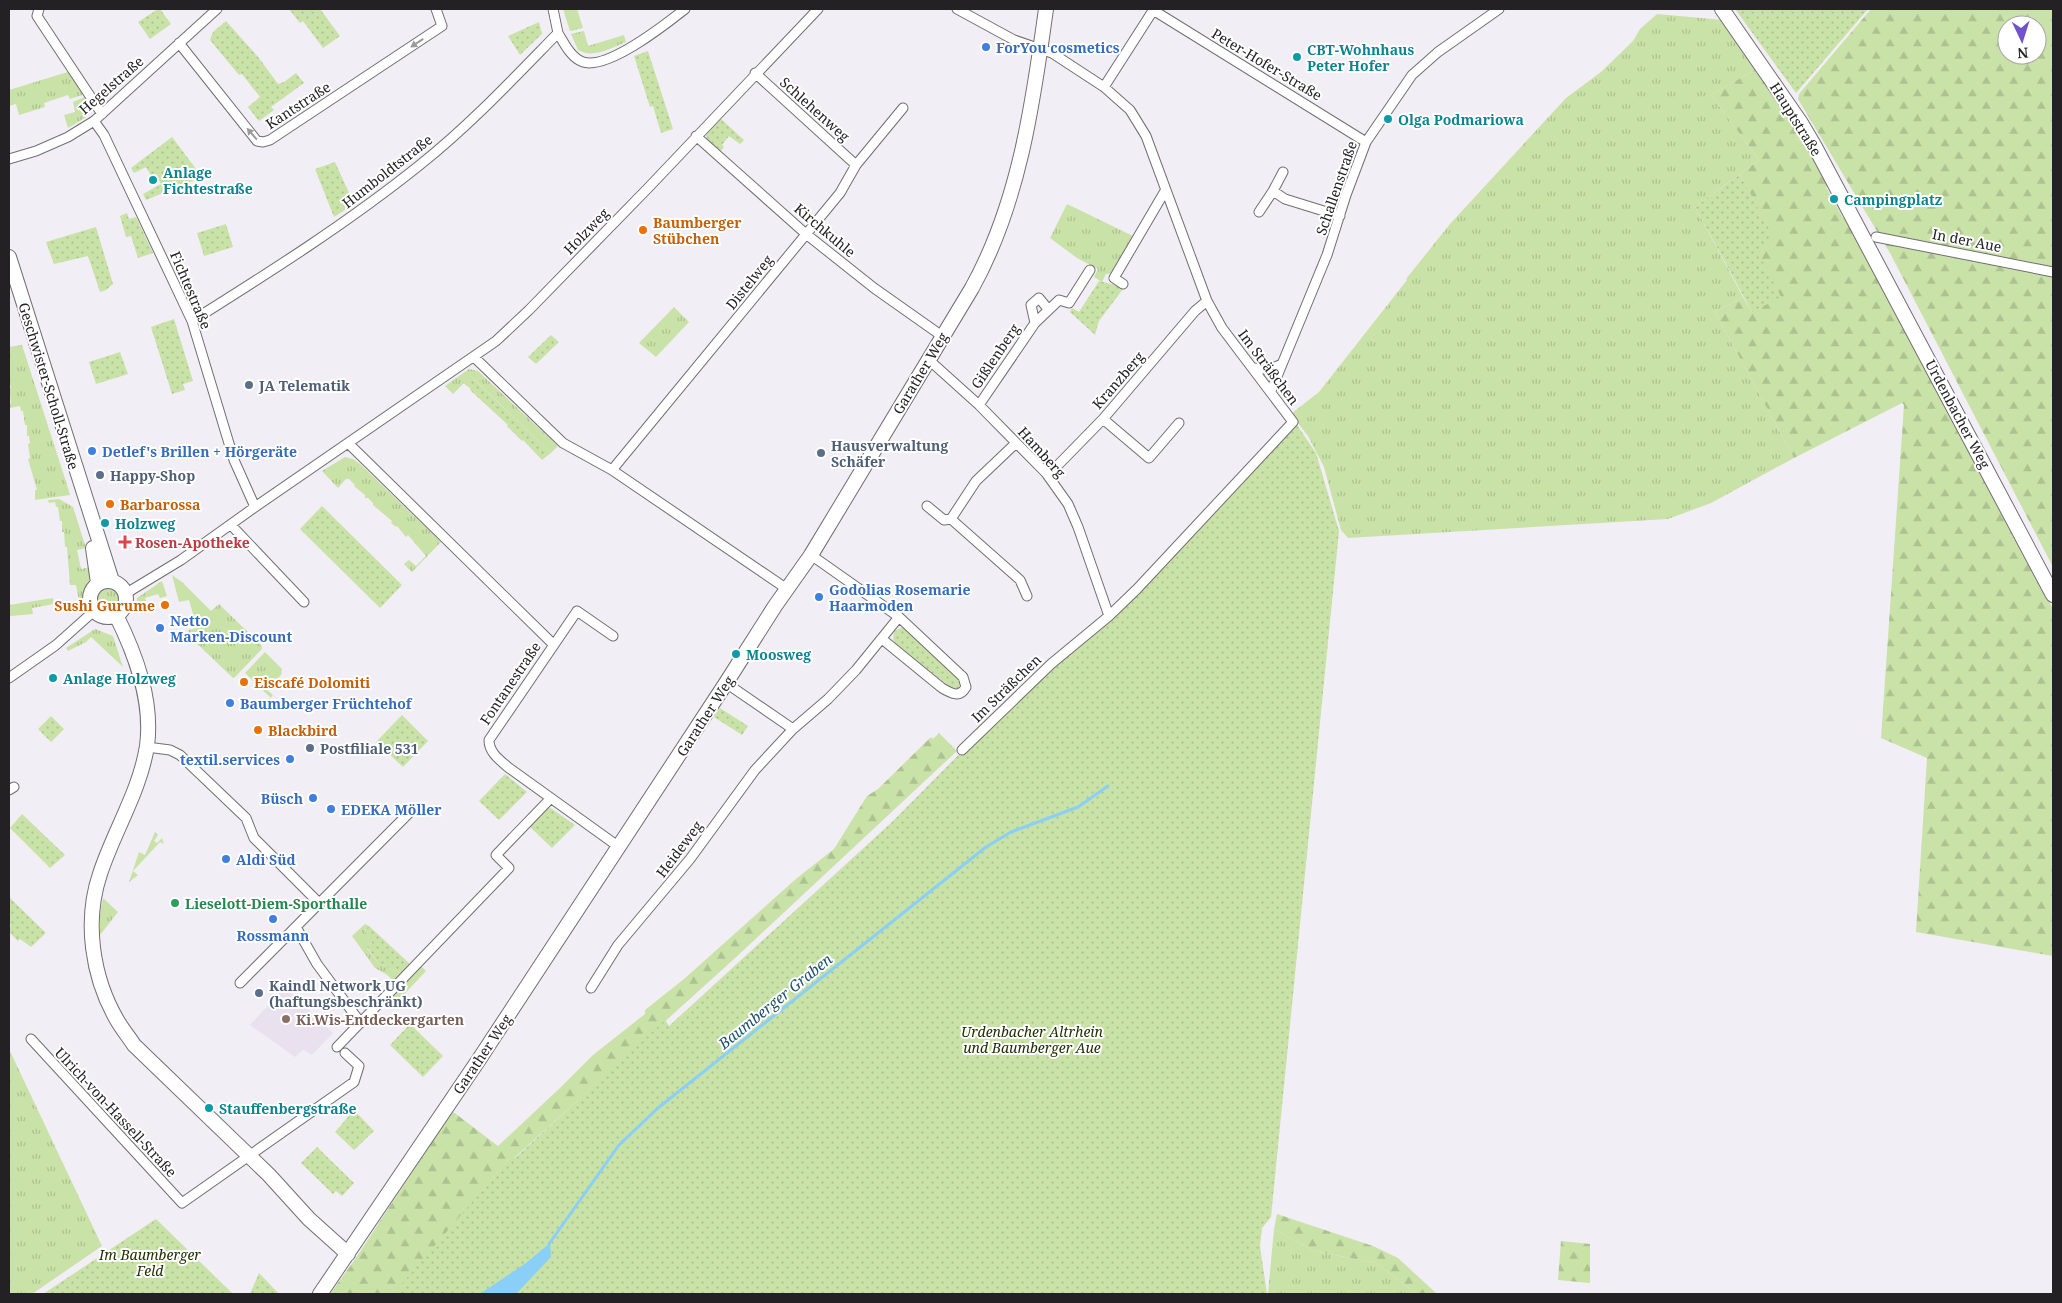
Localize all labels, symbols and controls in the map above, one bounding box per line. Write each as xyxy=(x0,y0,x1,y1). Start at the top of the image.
north arrow xyxy=(1997,15,2047,65)
street label: Peter-Hofer-Straße xyxy=(1208,24,1326,104)
one-way arrow xyxy=(410,38,423,48)
place label: ForYou cosmetics xyxy=(996,38,1120,57)
place label: CBT-Wohnhaus Peter Hofer xyxy=(1307,40,1414,75)
marker: ForYou cosmetics xyxy=(980,41,992,53)
text: N xyxy=(2017,44,2029,63)
marker: CBT-Wohnhaus Peter Hofer xyxy=(1291,51,1303,63)
street label: Hegelstraße xyxy=(75,52,147,118)
street label: Schlehenweg xyxy=(776,73,854,146)
street label: Kantstraße xyxy=(262,77,334,133)
street label: Hauptstraße xyxy=(1766,79,1826,159)
place label: Olga Podmariowa xyxy=(1398,110,1524,129)
marker: Olga Podmariowa xyxy=(1382,113,1394,125)
one-way arrow xyxy=(247,128,258,141)
street label: Humboldtstraße xyxy=(338,130,436,212)
street label: Schallenstraße xyxy=(1311,138,1361,238)
place label: Anlage Fichtestraße xyxy=(163,163,253,198)
marker: Anlage Fichtestraße xyxy=(147,174,159,186)
place label: Campingplatz xyxy=(1844,190,1942,209)
marker: Campingplatz xyxy=(1828,193,1840,205)
street label: Kirchkuhle xyxy=(790,199,860,261)
street label: Holzweg xyxy=(559,203,613,258)
place label: Baumberger Stübchen xyxy=(653,213,742,248)
marker: Baumberger Stübchen xyxy=(637,224,649,236)
street label: In der Aue xyxy=(1931,224,2003,256)
street label: Fichtestraße xyxy=(166,248,216,332)
street label: Distelweg xyxy=(721,250,777,313)
street label: Geschwister-Scholl-Straße xyxy=(15,300,83,472)
street label: Gißlenberg xyxy=(966,319,1024,392)
street label: Im Sträßchen xyxy=(1234,325,1304,409)
street label: Garather Weg xyxy=(888,328,952,418)
street label: Kranzberg xyxy=(1088,347,1149,413)
street label: Urdenbacher Weg xyxy=(1921,356,1995,472)
place label: JA Telematik xyxy=(258,376,350,395)
marker: JA Telematik xyxy=(243,379,255,391)
street label: Hamberg xyxy=(1014,422,1070,482)
place label: Hausverwaltung Schäfer xyxy=(831,436,948,471)
place label: Detlef's Brillen + Hörgeräte xyxy=(102,442,297,461)
marker: Detlef's Brillen + Hörgeräte xyxy=(86,445,98,457)
marker: Hausverwaltung Schäfer xyxy=(815,447,827,459)
place label: Happy-Shop xyxy=(110,466,195,485)
marker: Happy-Shop xyxy=(94,469,106,481)
place label: Barbarossa xyxy=(120,495,200,514)
marker: Barbarossa xyxy=(104,498,116,510)
place label: Holzweg xyxy=(115,514,175,533)
marker: Holzweg xyxy=(99,517,111,529)
place label: Rosen-Apotheke xyxy=(135,533,250,552)
marker: Rosen-Apotheke xyxy=(119,536,131,548)
place label: Godolias Rosemarie Haarmoden xyxy=(829,580,970,615)
marker: Godolias Rosemarie Haarmoden xyxy=(813,591,825,603)
place label: Sushi Gurume xyxy=(54,596,155,615)
marker: Sushi Gurume xyxy=(159,599,171,611)
place label: Netto Marken-Discount xyxy=(170,611,292,646)
marker: Netto Marken-Discount xyxy=(154,622,166,634)
street label: Fontanestraße xyxy=(475,638,545,728)
place label: Moosweg xyxy=(746,645,811,664)
marker: Moosweg xyxy=(730,648,742,660)
street label: Im Sträßchen xyxy=(967,650,1045,726)
place label: Anlage Holzweg xyxy=(63,669,176,688)
marker: Anlage Holzweg xyxy=(47,672,59,684)
street label: Garather Weg xyxy=(672,672,738,760)
place label: Eiscafé Dolomiti xyxy=(254,673,370,692)
marker: Eiscafé Dolomiti xyxy=(238,676,250,688)
place label: Baumberger Früchtehof xyxy=(240,694,413,713)
marker: Baumberger Früchtehof xyxy=(224,697,236,709)
place label: Blackbird xyxy=(268,721,337,740)
marker: Blackbird xyxy=(252,724,264,736)
place label: Postfiliale 531 xyxy=(320,739,419,758)
marker: Postfiliale 531 xyxy=(304,742,316,754)
place label: textil.services xyxy=(180,750,280,769)
marker: textil.services xyxy=(284,753,296,765)
place label: Büsch xyxy=(261,789,303,808)
marker: Büsch xyxy=(307,792,319,804)
place label: EDEKA Möller xyxy=(341,800,442,819)
marker: EDEKA Möller xyxy=(325,803,337,815)
street label: Heideweg xyxy=(651,816,707,881)
place label: Aldi Süd xyxy=(236,850,296,869)
marker: Aldi Süd xyxy=(220,853,232,865)
place label: Lieselott-Diem-Sporthalle xyxy=(185,894,367,913)
marker: Lieselott-Diem-Sporthalle xyxy=(169,897,181,909)
marker: Rossmann xyxy=(267,913,279,925)
place label: Rossmann xyxy=(237,926,309,945)
water label: Baumberger Graben xyxy=(713,949,836,1054)
place label: Kaindl Network UG (haftungsbeschränkt) xyxy=(269,976,423,1011)
marker: Kaindl Network UG (haftungsbeschränkt) xyxy=(253,987,265,999)
place label: Ki.Wis-Entdeckergarten xyxy=(296,1010,464,1029)
street label: Garather Weg xyxy=(448,1010,516,1098)
marker: Ki.Wis-Entdeckergarten xyxy=(280,1013,292,1025)
park label: Urdenbacher Altrhein und Baumberger Aue xyxy=(961,1022,1104,1057)
street label: Ulrich-von-Hassell-Straße xyxy=(51,1043,181,1181)
place label: Stauffenbergstraße xyxy=(219,1099,357,1118)
marker: Stauffenbergstraße xyxy=(203,1102,215,1114)
park label: Im Baumberger Feld xyxy=(98,1245,201,1280)

